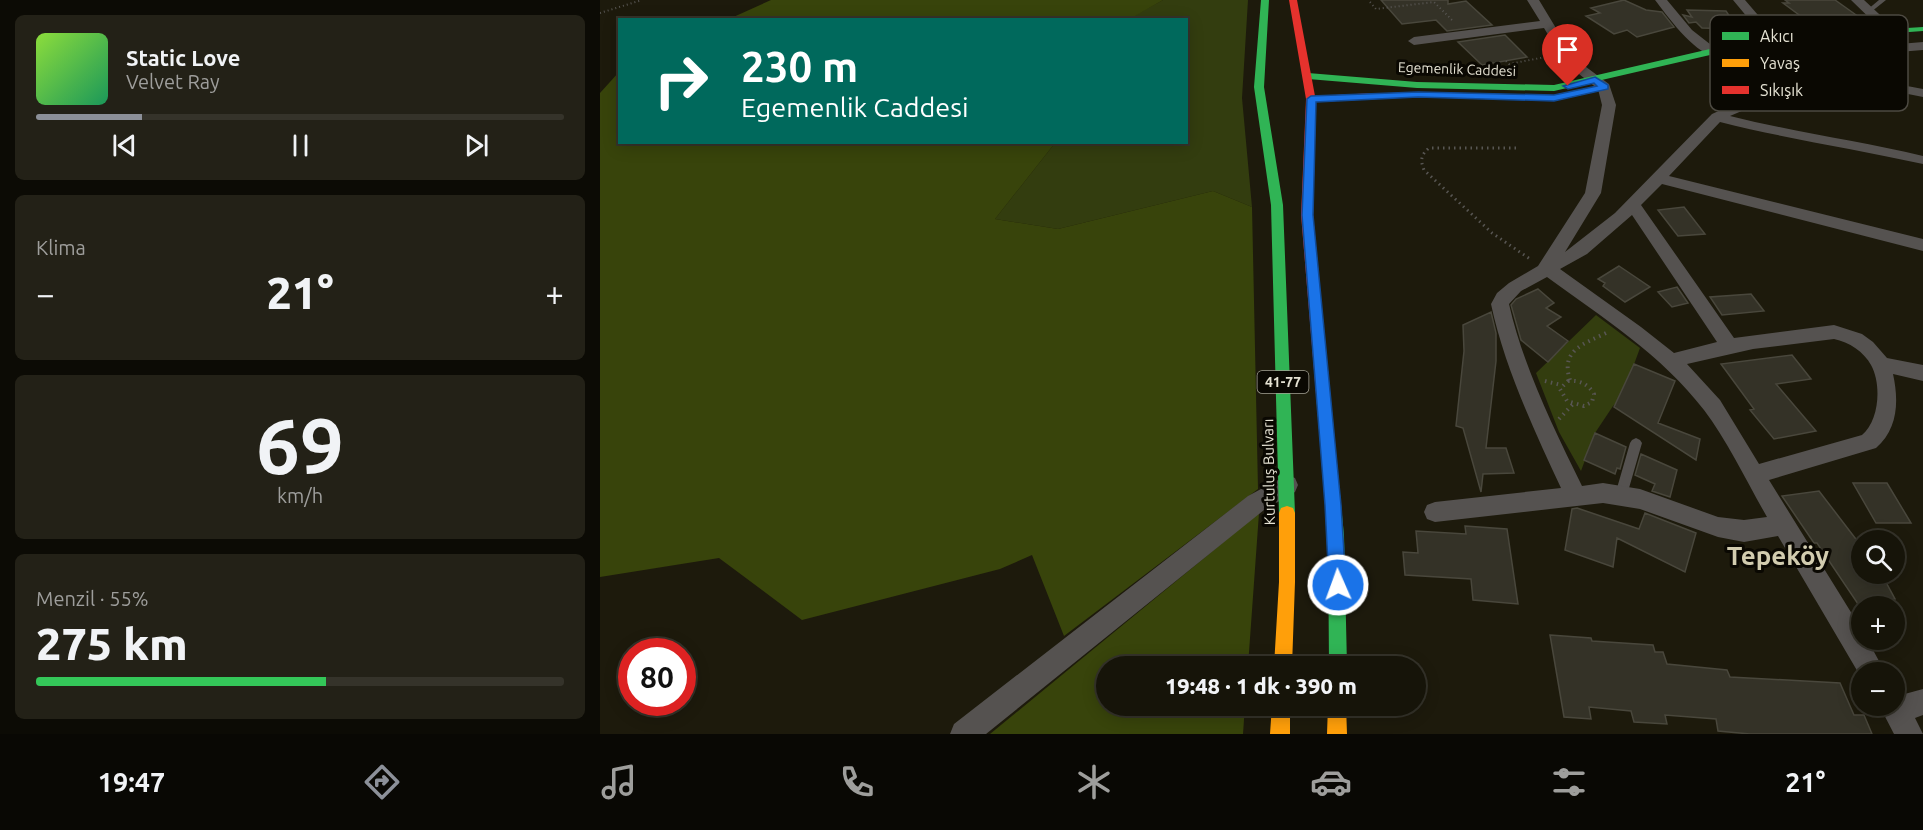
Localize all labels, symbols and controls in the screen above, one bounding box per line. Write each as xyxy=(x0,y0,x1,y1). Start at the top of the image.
legend xyxy=(1710,15,1908,111)
pin xyxy=(1542,24,1593,86)
text: Akıcı xyxy=(1760,27,1794,45)
icon: arrive xyxy=(1551,33,1584,66)
icon: right xyxy=(642,42,720,120)
text: 230 m xyxy=(741,43,858,90)
text: Static Love xyxy=(126,45,241,70)
text: Yavaş xyxy=(1760,54,1800,72)
street label: Egemenlik Caddesi xyxy=(1398,59,1516,79)
text: Velvet Ray xyxy=(126,70,220,93)
text: Sıkışık xyxy=(1760,81,1803,99)
text: Egemenlik Caddesi xyxy=(741,92,969,122)
icon: previous xyxy=(108,129,141,162)
icon: pause xyxy=(284,129,317,162)
icon: next xyxy=(460,129,493,162)
text: Klima xyxy=(36,236,86,259)
text: 21° xyxy=(266,267,334,318)
text: − xyxy=(36,275,55,312)
text: + xyxy=(545,275,564,312)
road number: 41-77 xyxy=(1258,371,1308,393)
text: 69 xyxy=(256,401,344,489)
street label: Kurtuluş Bulvarı xyxy=(1259,419,1278,525)
text: km/h xyxy=(277,484,323,507)
map controls xyxy=(1851,530,1905,716)
button: search xyxy=(1851,530,1905,584)
district label: Tepeköy xyxy=(1727,541,1829,570)
position arrow xyxy=(1306,553,1370,617)
text: Menzil · 55% xyxy=(36,587,149,610)
button: + xyxy=(1851,596,1905,650)
text: 275 km xyxy=(36,618,188,669)
speed limit sign: 80 xyxy=(618,638,696,716)
button: − xyxy=(1851,662,1905,716)
text: 19:48 · 1 dk · 390 m xyxy=(1165,673,1357,698)
icon: directions xyxy=(361,761,403,803)
icon: music xyxy=(598,761,640,803)
icon: phone xyxy=(836,761,878,803)
icon: climate xyxy=(1073,761,1115,803)
icon: car xyxy=(1310,761,1352,803)
icon: filters xyxy=(1548,761,1590,803)
text: 19:47 xyxy=(98,767,165,797)
text: 21° xyxy=(1785,767,1825,797)

